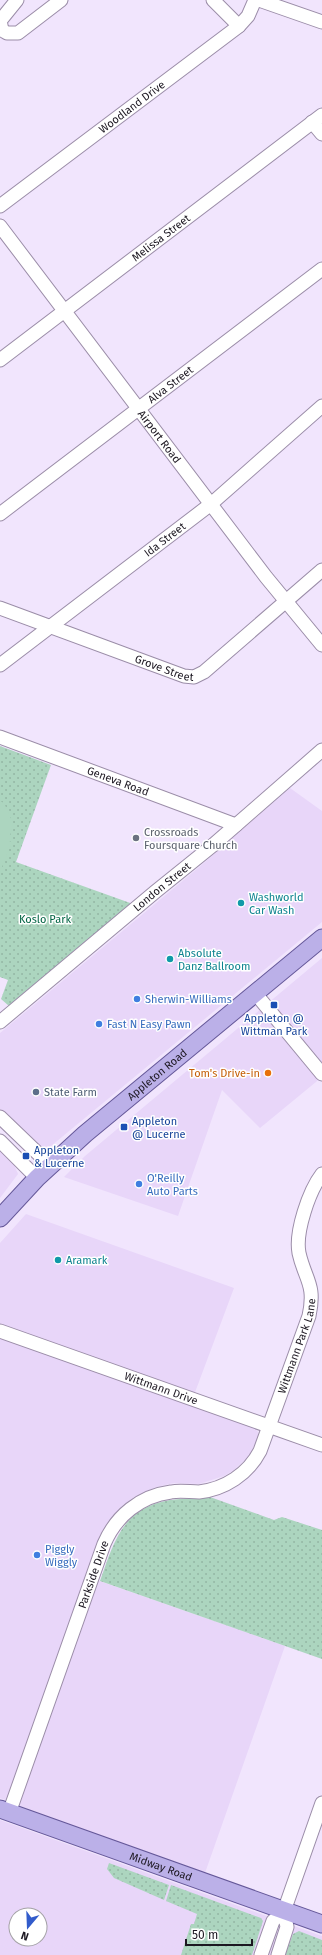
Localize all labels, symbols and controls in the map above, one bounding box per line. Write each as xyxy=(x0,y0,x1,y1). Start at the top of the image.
street label: Woodland Drive xyxy=(96,78,167,136)
street label: Melissa Street xyxy=(129,211,192,264)
street label: Alva Street xyxy=(145,363,196,406)
street label: Airport Road xyxy=(135,407,184,466)
street label: Ida Street xyxy=(141,520,188,559)
street label: Grove Street xyxy=(133,652,194,683)
street label: Geneva Road xyxy=(85,764,151,798)
place label: Crossroads Foursquare Church xyxy=(144,826,237,852)
marker: Crossroads Foursquare Church xyxy=(131,833,141,843)
street label: London Street xyxy=(131,859,193,914)
place label: Washworld Car Wash xyxy=(249,891,304,917)
marker: Washworld Car Wash xyxy=(236,898,246,908)
park label: Koslo Park xyxy=(19,913,71,926)
place label: Absolute Danz Ballroom xyxy=(178,947,250,973)
marker: Absolute Danz Ballroom xyxy=(165,954,175,964)
place label: Sherwin-Williams xyxy=(145,993,232,1006)
marker: Sherwin-Williams xyxy=(132,994,142,1004)
marker: Appleton @ Wittman Park xyxy=(269,1000,279,1010)
place label: Appleton @ Wittman Park xyxy=(241,1012,308,1038)
place label: Fast N Easy Pawn xyxy=(107,1018,191,1031)
marker: Fast N Easy Pawn xyxy=(94,1019,104,1029)
street label: Appleton Road xyxy=(124,1046,189,1103)
place label: Tom's Drive-in xyxy=(189,1067,260,1080)
marker: Tom's Drive-in xyxy=(263,1068,273,1078)
place label: State Farm xyxy=(44,1086,97,1099)
marker: State Farm xyxy=(31,1087,41,1097)
place label: Appleton @ Lucerne xyxy=(132,1115,186,1141)
marker: Appleton @ Lucerne xyxy=(119,1122,129,1132)
place label: Appleton & Lucerne xyxy=(34,1144,84,1170)
marker: Appleton & Lucerne xyxy=(21,1151,31,1161)
place label: O'Reilly Auto Parts xyxy=(147,1172,198,1198)
marker: O'Reilly Auto Parts xyxy=(134,1179,144,1189)
place label: Aramark xyxy=(66,1254,108,1267)
marker: Aramark xyxy=(53,1255,63,1265)
street label: Wittmann Park Lane xyxy=(275,1298,318,1395)
street label: Wittmann Drive xyxy=(123,1369,200,1407)
street label: Parkside Drive xyxy=(75,1538,111,1610)
place label: Piggly Wiggly xyxy=(45,1543,78,1569)
marker: Piggly Wiggly xyxy=(32,1550,42,1560)
street label: Midway Road xyxy=(128,1849,194,1884)
north arrow xyxy=(8,1907,48,1947)
scale bar xyxy=(186,1921,252,1947)
text: 50 m xyxy=(192,1928,218,1942)
text: N xyxy=(19,1929,30,1943)

